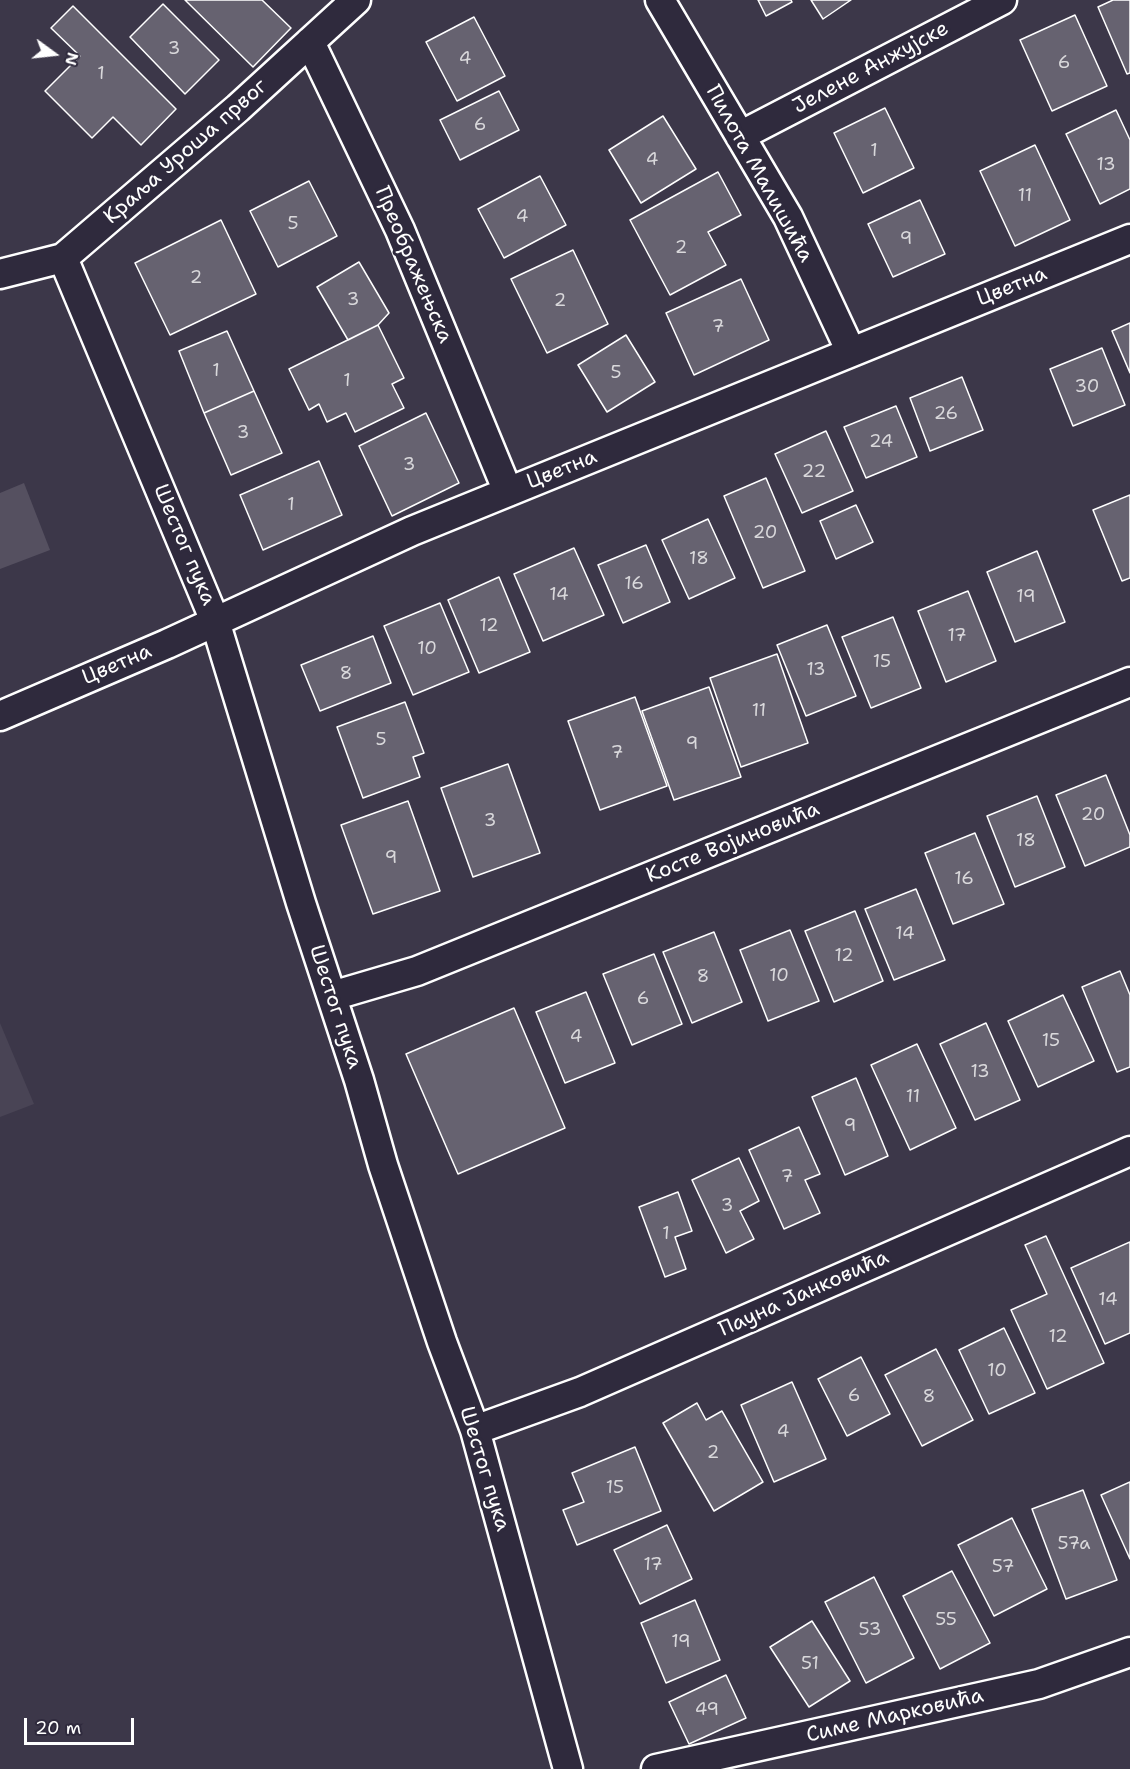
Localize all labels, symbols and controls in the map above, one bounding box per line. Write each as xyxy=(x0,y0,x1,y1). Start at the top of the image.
street label: Јелене Анжујске xyxy=(789,16,953,120)
north arrow xyxy=(24,24,84,84)
house number: 3 xyxy=(168,38,180,60)
house number: 4 xyxy=(459,48,471,70)
text: N xyxy=(60,50,84,68)
house number: 6 xyxy=(1058,52,1070,74)
house number: 1 xyxy=(97,63,105,85)
street label: Краља Уроша првог xyxy=(99,74,273,230)
street label: Пилота Малишића xyxy=(700,81,818,267)
house number: 6 xyxy=(474,114,486,136)
house number: 1 xyxy=(870,140,878,162)
house number: 4 xyxy=(646,149,658,171)
house number: 13 xyxy=(1096,154,1116,176)
street label: Преображењска xyxy=(369,183,457,347)
house number: 11 xyxy=(1018,185,1032,207)
house number: 4 xyxy=(516,206,528,228)
house number: 5 xyxy=(287,213,299,235)
house number: 9 xyxy=(900,228,912,250)
house number: 2 xyxy=(675,237,687,259)
street label: Цветна xyxy=(973,262,1051,312)
house number: 2 xyxy=(190,267,202,289)
house number: 3 xyxy=(347,289,359,311)
house number: 2 xyxy=(554,290,566,312)
house number: 7 xyxy=(712,316,724,338)
house number: 1 xyxy=(212,360,220,382)
house number: 5 xyxy=(610,362,622,384)
house number: 1 xyxy=(343,370,351,392)
house number: 30 xyxy=(1075,376,1099,398)
house number: 26 xyxy=(934,403,958,425)
house number: 3 xyxy=(237,422,249,444)
house number: 24 xyxy=(869,431,893,453)
street label: Цветна xyxy=(523,445,601,495)
house number: 3 xyxy=(403,454,415,476)
house number: 22 xyxy=(802,461,826,483)
street label: Шестог пука xyxy=(147,481,221,609)
house number: 1 xyxy=(287,494,295,516)
house number: 20 xyxy=(753,522,777,544)
house number: 18 xyxy=(689,548,709,570)
house number: 16 xyxy=(624,573,644,595)
house number: 14 xyxy=(549,584,569,606)
house number: 19 xyxy=(1016,586,1036,608)
house number: 12 xyxy=(479,615,499,637)
house number: 17 xyxy=(947,625,967,647)
house number: 10 xyxy=(417,638,437,660)
street label: Цветна xyxy=(78,639,156,691)
house number: 15 xyxy=(873,651,891,673)
house number: 13 xyxy=(806,659,826,681)
house number: 8 xyxy=(340,663,352,685)
house number: 11 xyxy=(752,700,766,722)
house number: 5 xyxy=(375,729,387,751)
house number: 9 xyxy=(686,733,698,755)
house number: 7 xyxy=(611,742,623,764)
street label: Косте Војиновића xyxy=(643,797,823,889)
house number: 20 xyxy=(1081,804,1105,826)
house number: 3 xyxy=(484,810,496,832)
house number: 18 xyxy=(1016,830,1036,852)
house number: 9 xyxy=(385,847,397,869)
house number: 16 xyxy=(954,868,974,890)
house number: 14 xyxy=(895,923,915,945)
street label: Шестог пука xyxy=(303,942,367,1072)
house number: 12 xyxy=(834,945,854,967)
house number: 10 xyxy=(769,965,789,987)
house number: 8 xyxy=(697,966,709,988)
house number: 6 xyxy=(637,988,649,1010)
house number: 4 xyxy=(570,1026,582,1048)
house number: 15 xyxy=(1042,1030,1060,1052)
house number: 13 xyxy=(970,1061,990,1083)
house number: 11 xyxy=(906,1086,920,1108)
house number: 9 xyxy=(844,1115,856,1137)
house number: 7 xyxy=(781,1166,793,1188)
house number: 3 xyxy=(721,1195,733,1217)
house number: 1 xyxy=(662,1223,670,1245)
street label: Пауна Јанковића xyxy=(715,1245,893,1343)
house number: 14 xyxy=(1098,1289,1118,1311)
house number: 12 xyxy=(1048,1326,1068,1348)
house number: 10 xyxy=(987,1360,1007,1382)
house number: 6 xyxy=(848,1385,860,1407)
house number: 8 xyxy=(923,1386,935,1408)
street label: Шестог пука xyxy=(453,1404,515,1534)
house number: 4 xyxy=(777,1421,789,1443)
house number: 2 xyxy=(707,1442,719,1464)
house number: 15 xyxy=(606,1477,624,1499)
house number: 57a xyxy=(1057,1533,1091,1555)
house number: 17 xyxy=(643,1554,663,1576)
house number: 57 xyxy=(992,1556,1014,1578)
house number: 55 xyxy=(935,1609,957,1631)
house number: 53 xyxy=(859,1619,881,1641)
house number: 19 xyxy=(671,1631,691,1653)
house number: 51 xyxy=(801,1653,819,1675)
street label: Симе Марковића xyxy=(804,1683,986,1749)
house number: 49 xyxy=(695,1699,719,1721)
scale bar xyxy=(27,1706,136,1744)
text: 20 m xyxy=(35,1716,81,1740)

